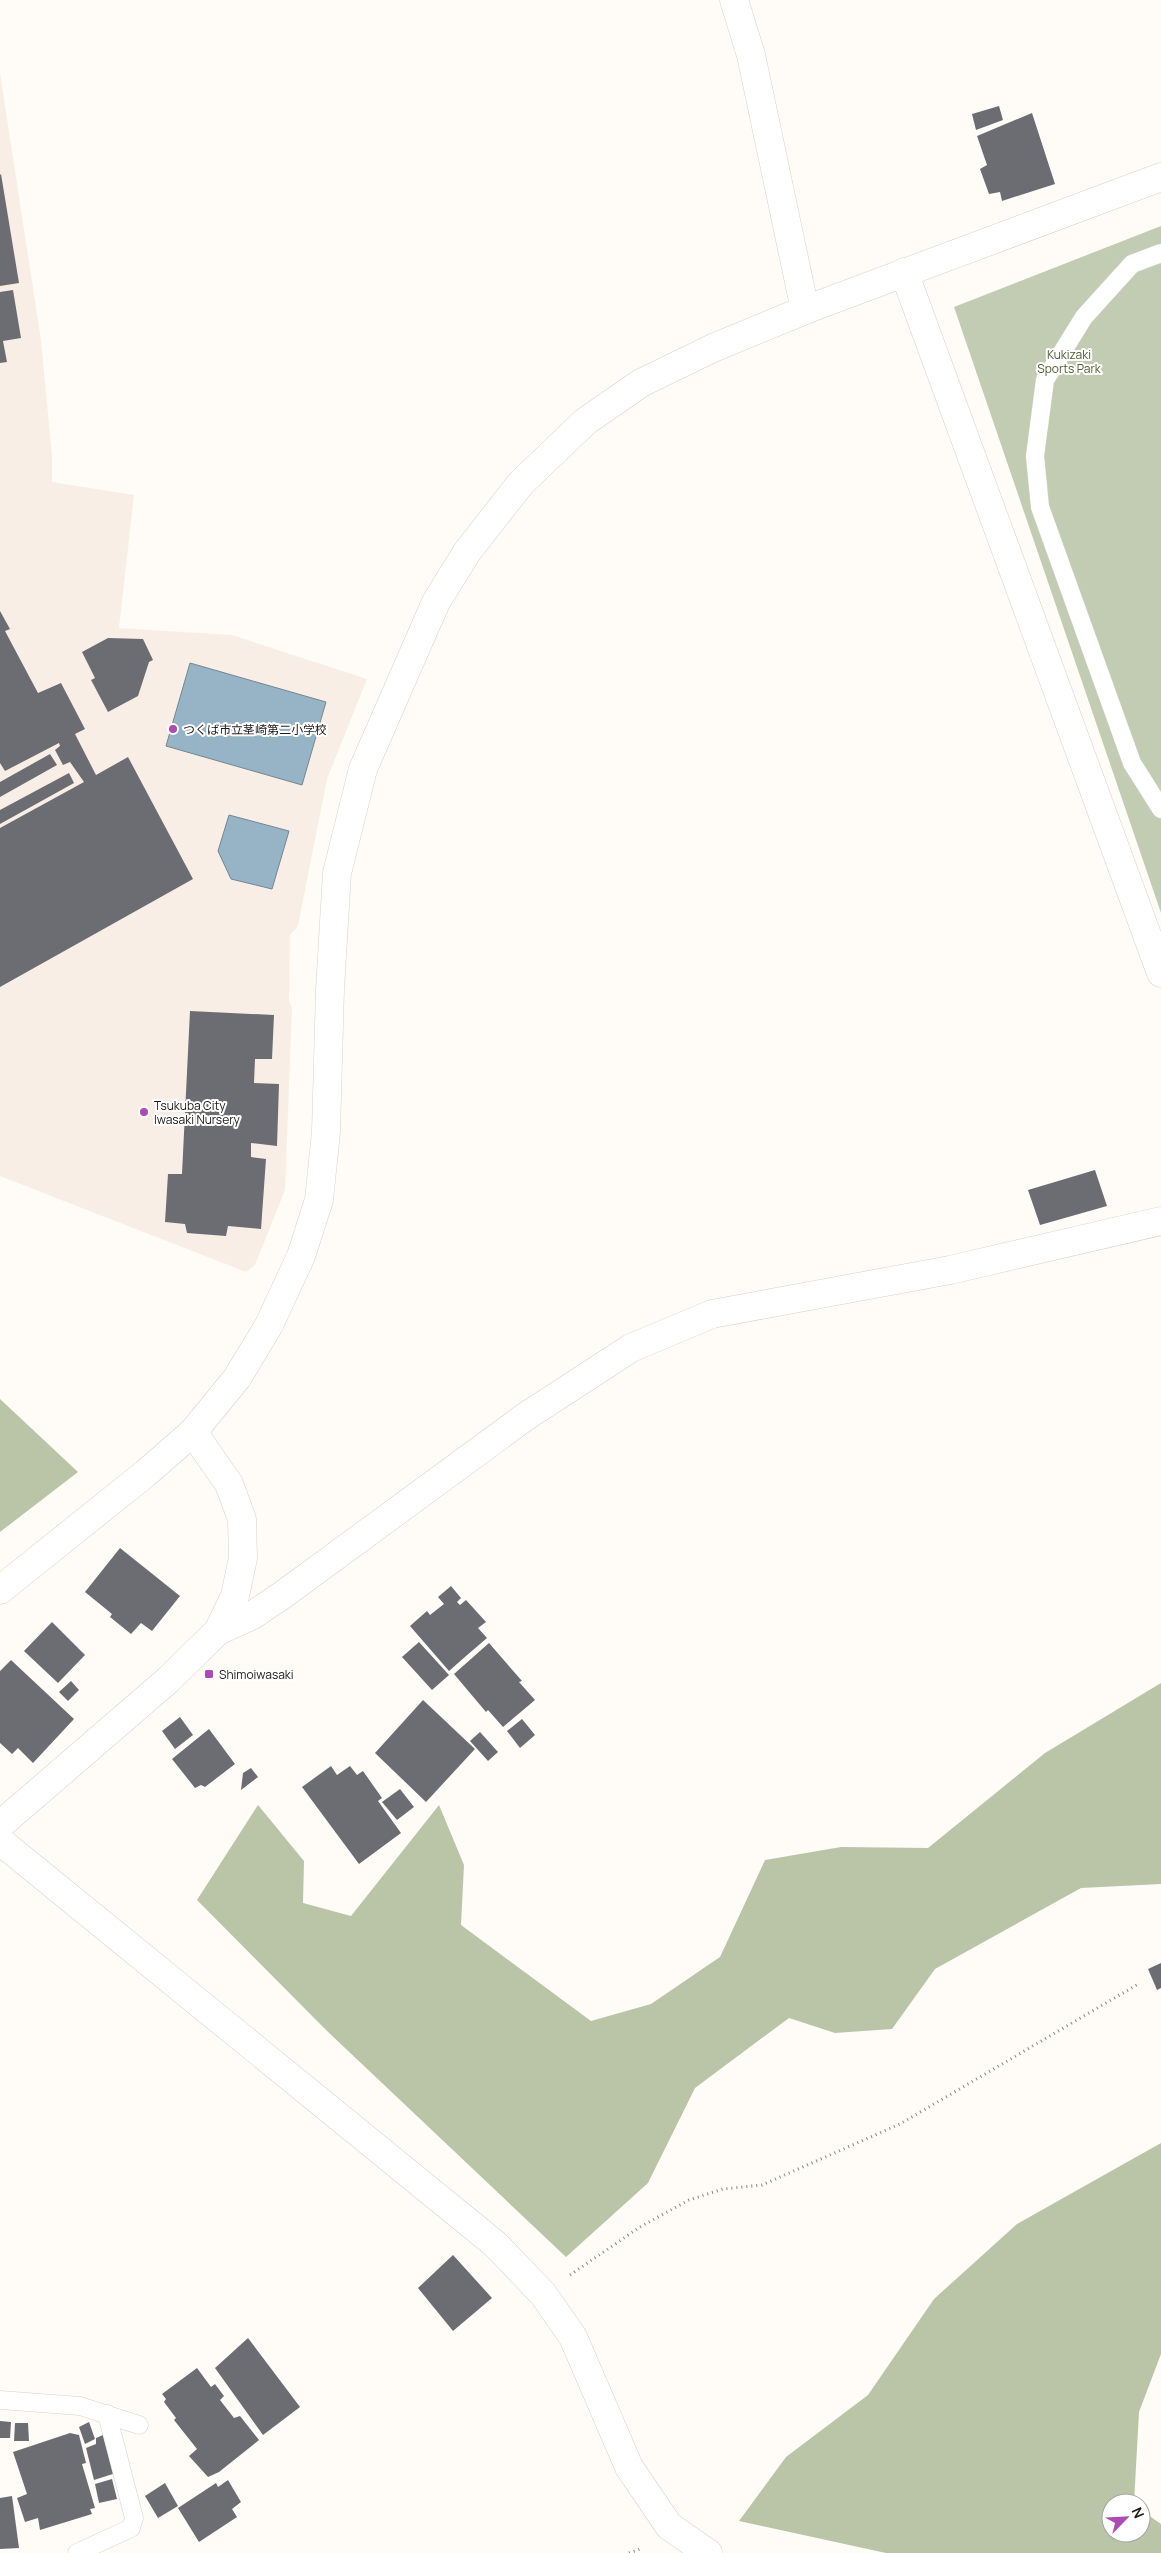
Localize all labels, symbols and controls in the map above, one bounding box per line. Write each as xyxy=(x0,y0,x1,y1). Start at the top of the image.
park label: Kukizaki Sports Park xyxy=(1037,346,1102,377)
place label: つくば市立茎崎第二小学校 xyxy=(183,721,327,738)
marker: つくば市立茎崎第二小学校 xyxy=(167,723,179,735)
place label: Tsukuba City Iwasaki Nursery xyxy=(154,1097,240,1128)
marker: Tsukuba City Iwasaki Nursery xyxy=(138,1106,150,1118)
place label: Shimoiwasaki xyxy=(219,1666,294,1683)
marker: Shimoiwasaki xyxy=(203,1668,215,1680)
north arrow xyxy=(1101,2493,1151,2543)
text: N xyxy=(1128,2504,1149,2521)

